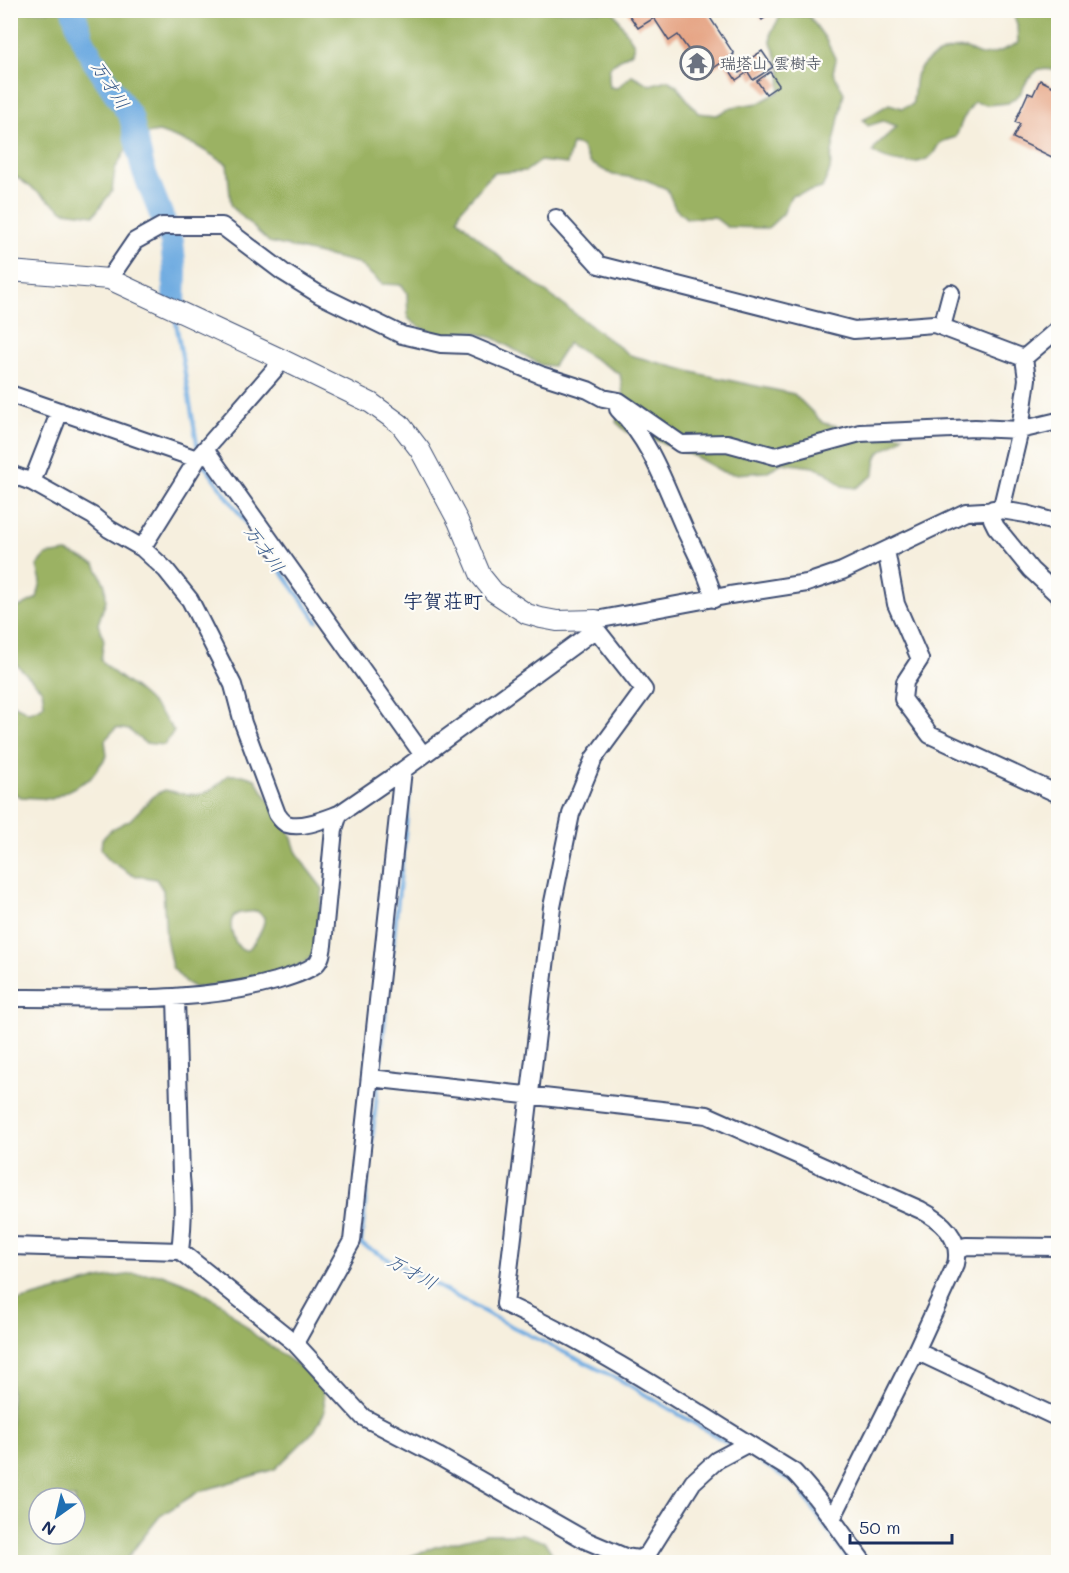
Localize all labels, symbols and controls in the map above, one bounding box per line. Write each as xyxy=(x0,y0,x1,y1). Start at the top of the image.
temple icon: 瑞塔山 雲樹寺 xyxy=(679,45,715,81)
place label: 瑞塔山 雲樹寺 xyxy=(720,52,822,73)
water label: 万才川 xyxy=(86,55,136,114)
water label: 万才川 xyxy=(239,520,290,577)
district label: 宇賀荘町 xyxy=(403,587,483,613)
water label: 万才川 xyxy=(383,1248,442,1295)
north arrow xyxy=(27,1486,87,1546)
scale bar xyxy=(850,1507,952,1545)
text: 50 m xyxy=(859,1515,901,1539)
text: N xyxy=(37,1517,59,1541)

